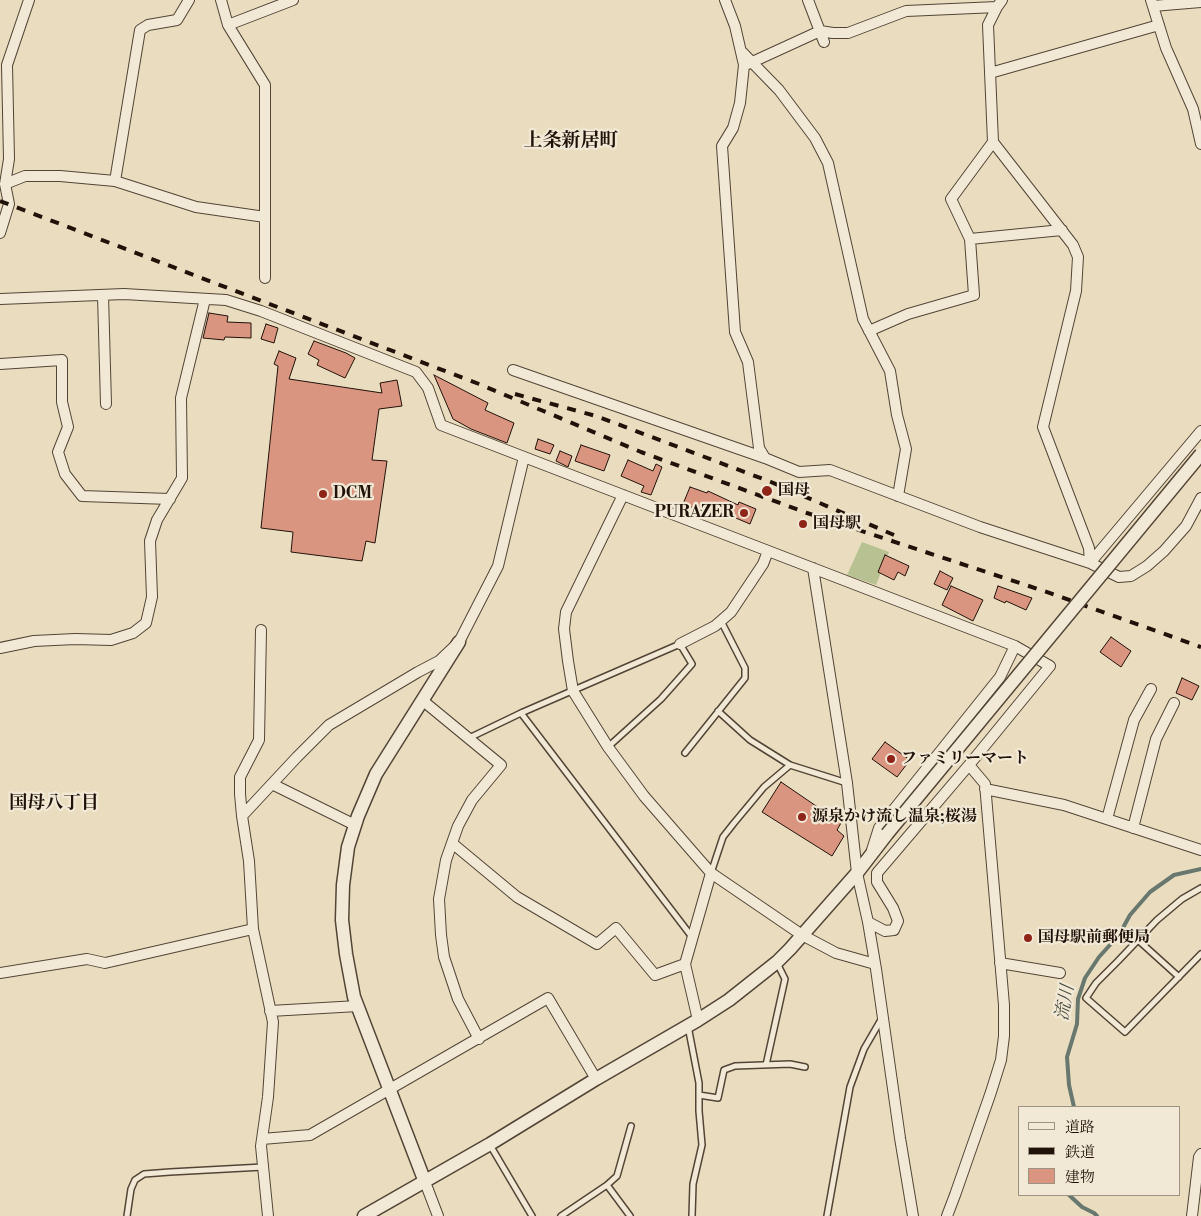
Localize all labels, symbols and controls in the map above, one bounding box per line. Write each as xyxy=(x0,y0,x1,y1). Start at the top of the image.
district label: 上条新居町 xyxy=(524,130,618,152)
place label: 国母 xyxy=(778,481,810,501)
place label: DCM xyxy=(333,484,372,504)
marker: 国母 xyxy=(760,484,774,498)
marker: DCM xyxy=(317,488,329,500)
place label: PURAZER xyxy=(655,503,734,523)
marker: PURAZER xyxy=(738,507,750,519)
place label: 国母駅 xyxy=(813,514,861,534)
marker: 国母駅 xyxy=(797,518,809,530)
place label: ファミリーマート xyxy=(901,749,1029,769)
marker: ファミリーマート xyxy=(885,753,897,765)
district label: 国母八丁目 xyxy=(9,793,99,815)
place label: 源泉かけ流し温泉;桜湯 xyxy=(812,807,977,827)
marker: 源泉かけ流し温泉;桜湯 xyxy=(796,811,808,823)
place label: 国母駅前郵便局 xyxy=(1038,928,1150,948)
marker: 国母駅前郵便局 xyxy=(1022,932,1034,944)
water label: 流川 xyxy=(1052,983,1080,1023)
legend xyxy=(1018,1106,1181,1196)
text: 道路 xyxy=(1065,1118,1095,1137)
text: 鉄道 xyxy=(1065,1143,1095,1162)
text: 建物 xyxy=(1065,1168,1095,1187)

